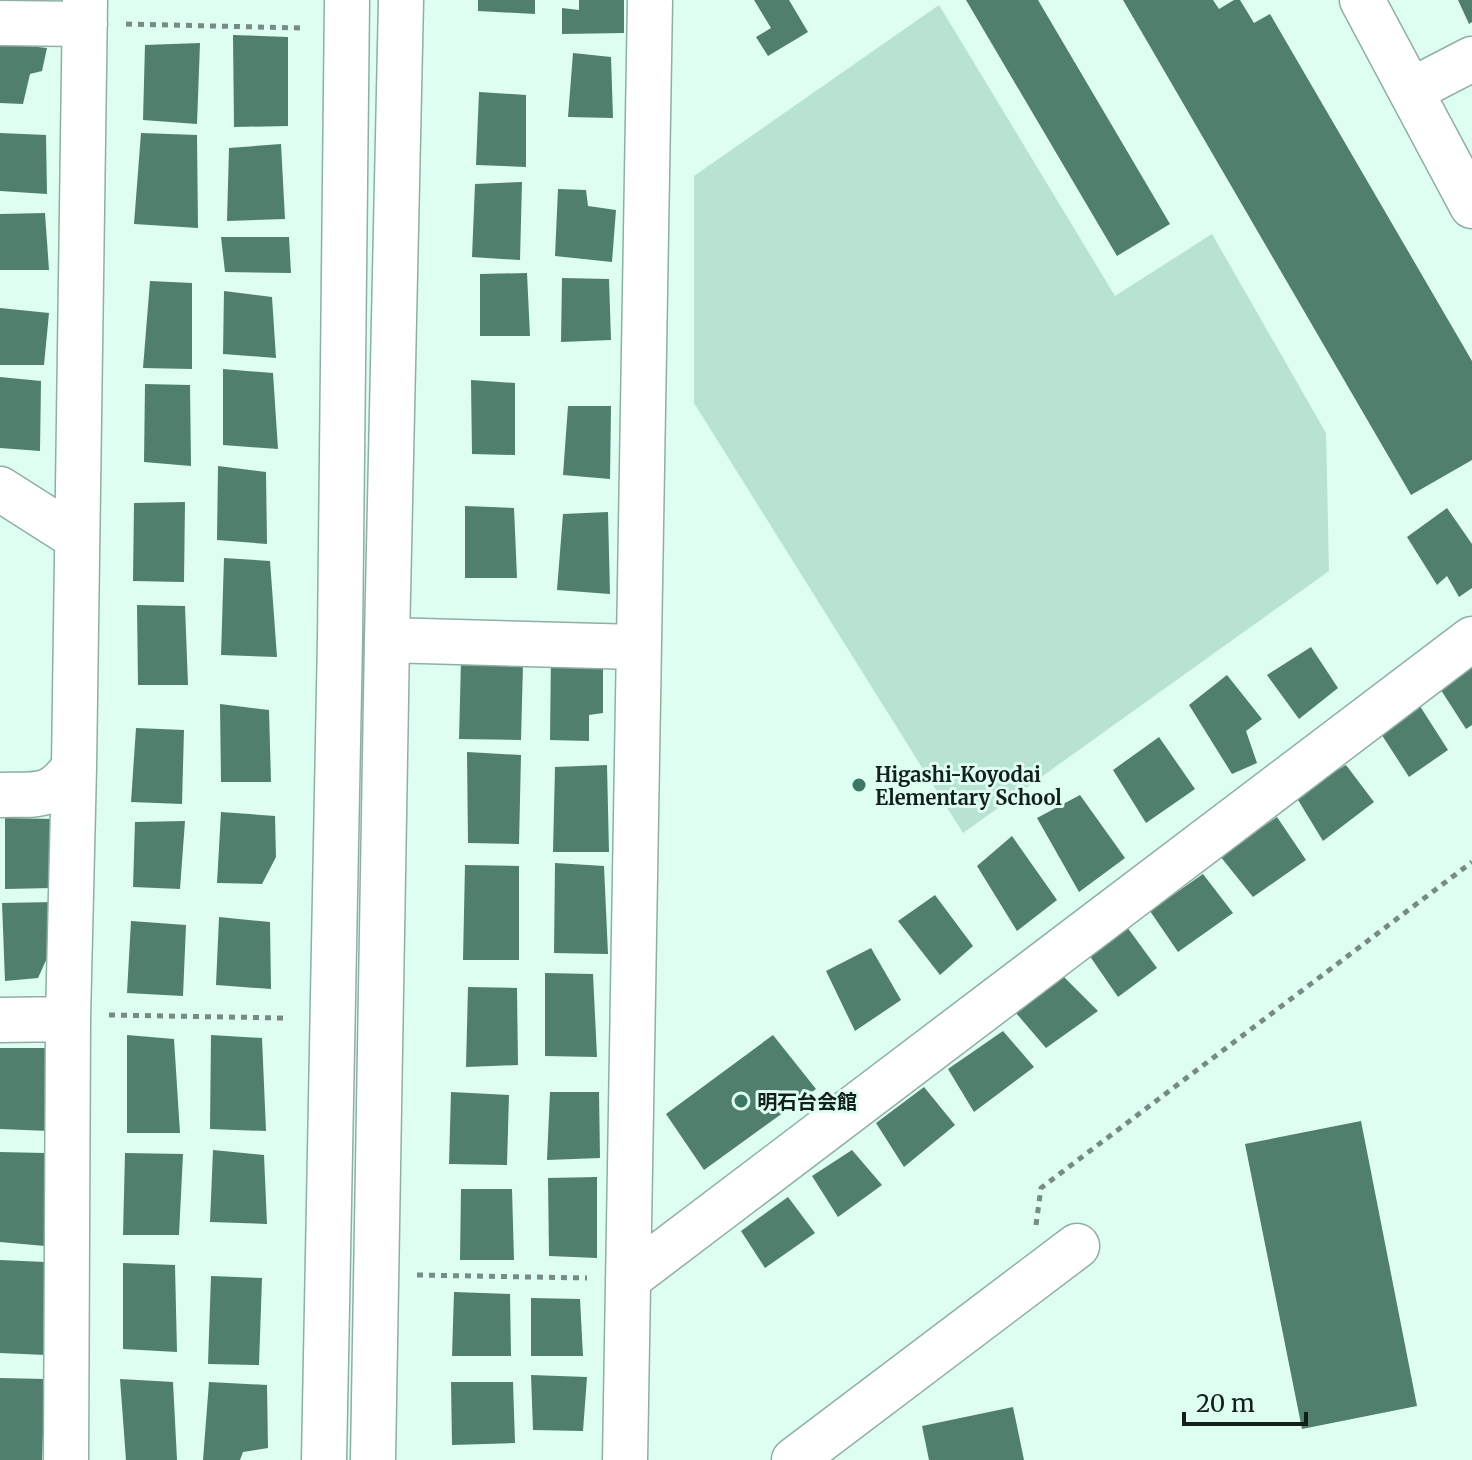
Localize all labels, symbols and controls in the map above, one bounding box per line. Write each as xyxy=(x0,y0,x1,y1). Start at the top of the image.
place label: Higashi-Koyodai Elementary School xyxy=(875,762,1062,810)
marker: Higashi-Koyodai Elementary School xyxy=(850,776,868,794)
place label: 明石台会館 xyxy=(757,1089,857,1114)
marker: 明石台会館 xyxy=(732,1092,750,1110)
scale bar xyxy=(1184,1376,1306,1426)
text: 20 m xyxy=(1196,1388,1255,1419)

